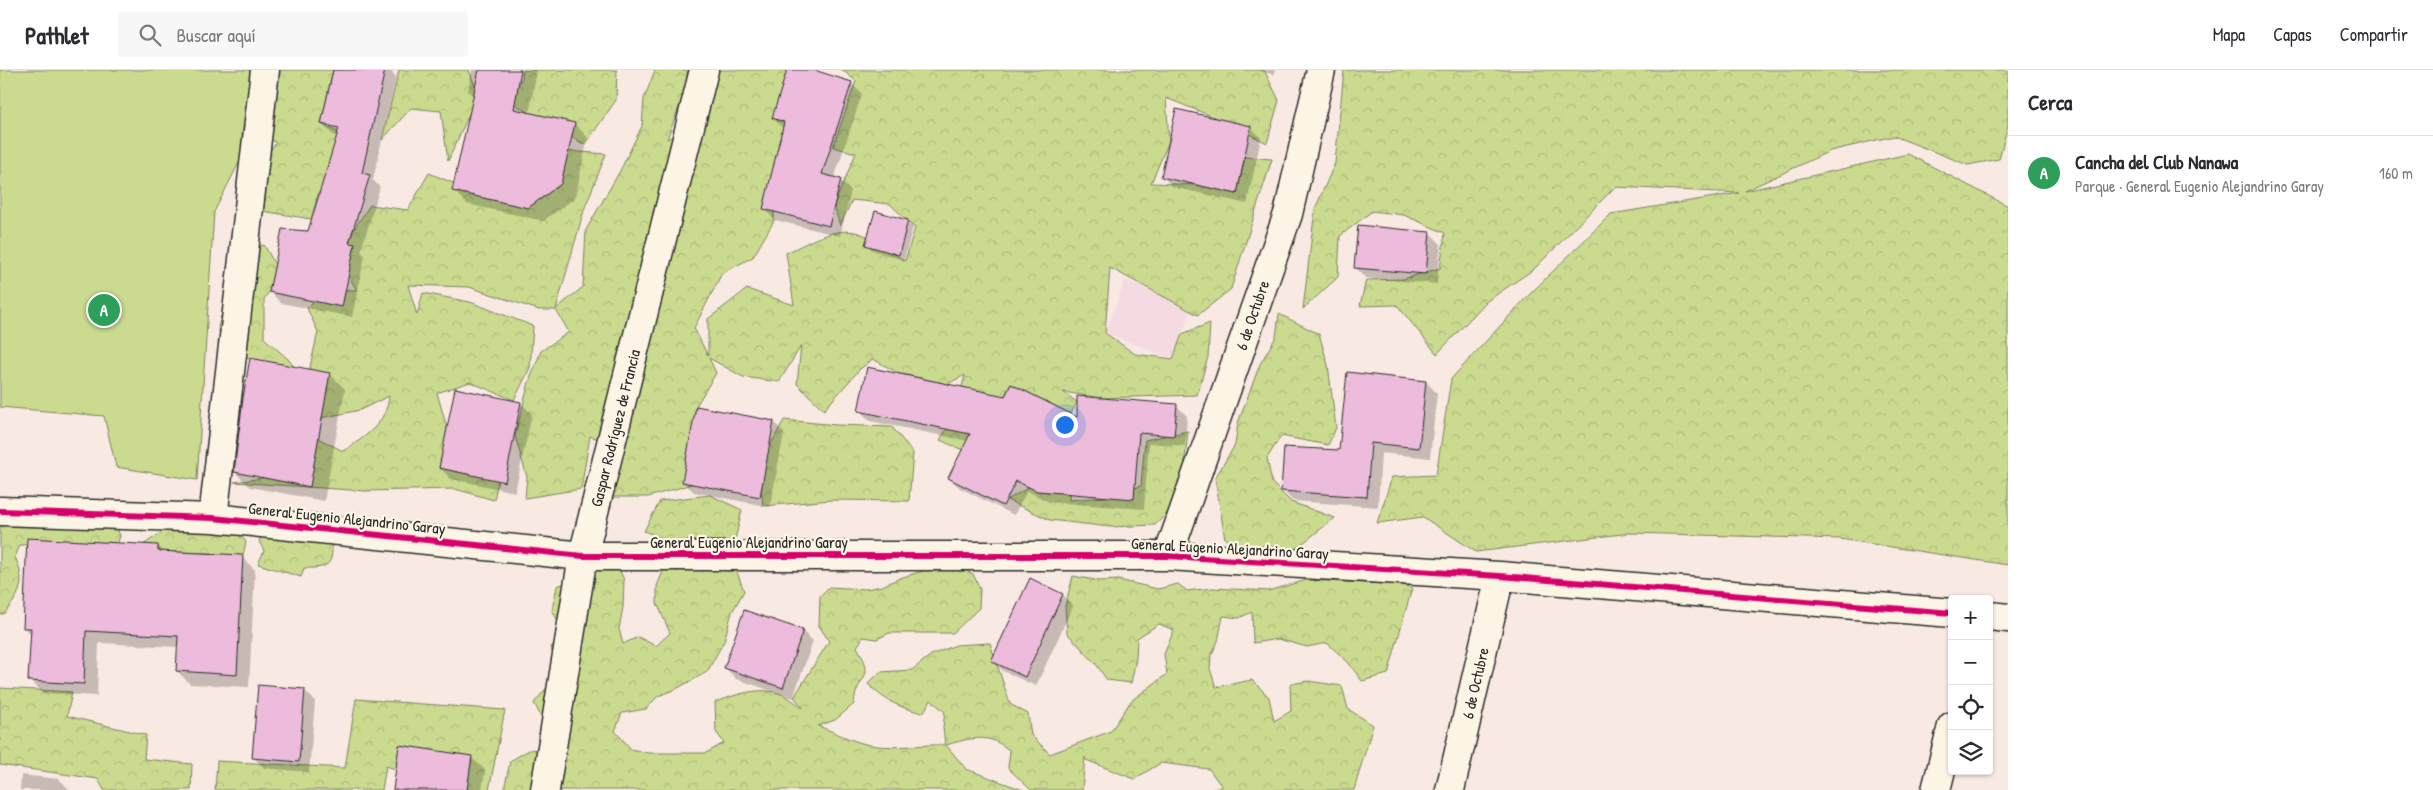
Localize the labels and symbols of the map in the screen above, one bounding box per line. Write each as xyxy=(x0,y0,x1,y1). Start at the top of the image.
street label: 6 de Octubre xyxy=(1230,277,1274,353)
pin: A xyxy=(88,291,120,329)
street label: Gaspar Rodríguez de Francia xyxy=(585,347,645,509)
your location xyxy=(1052,412,1078,438)
street label: General Eugenio Alejandrino Garay xyxy=(247,497,447,539)
street label: General Eugenio Alejandrino Garay xyxy=(650,531,848,553)
street label: General Eugenio Alejandrino Garay xyxy=(1130,532,1330,564)
street label: 6 de Octubre xyxy=(1456,645,1494,721)

